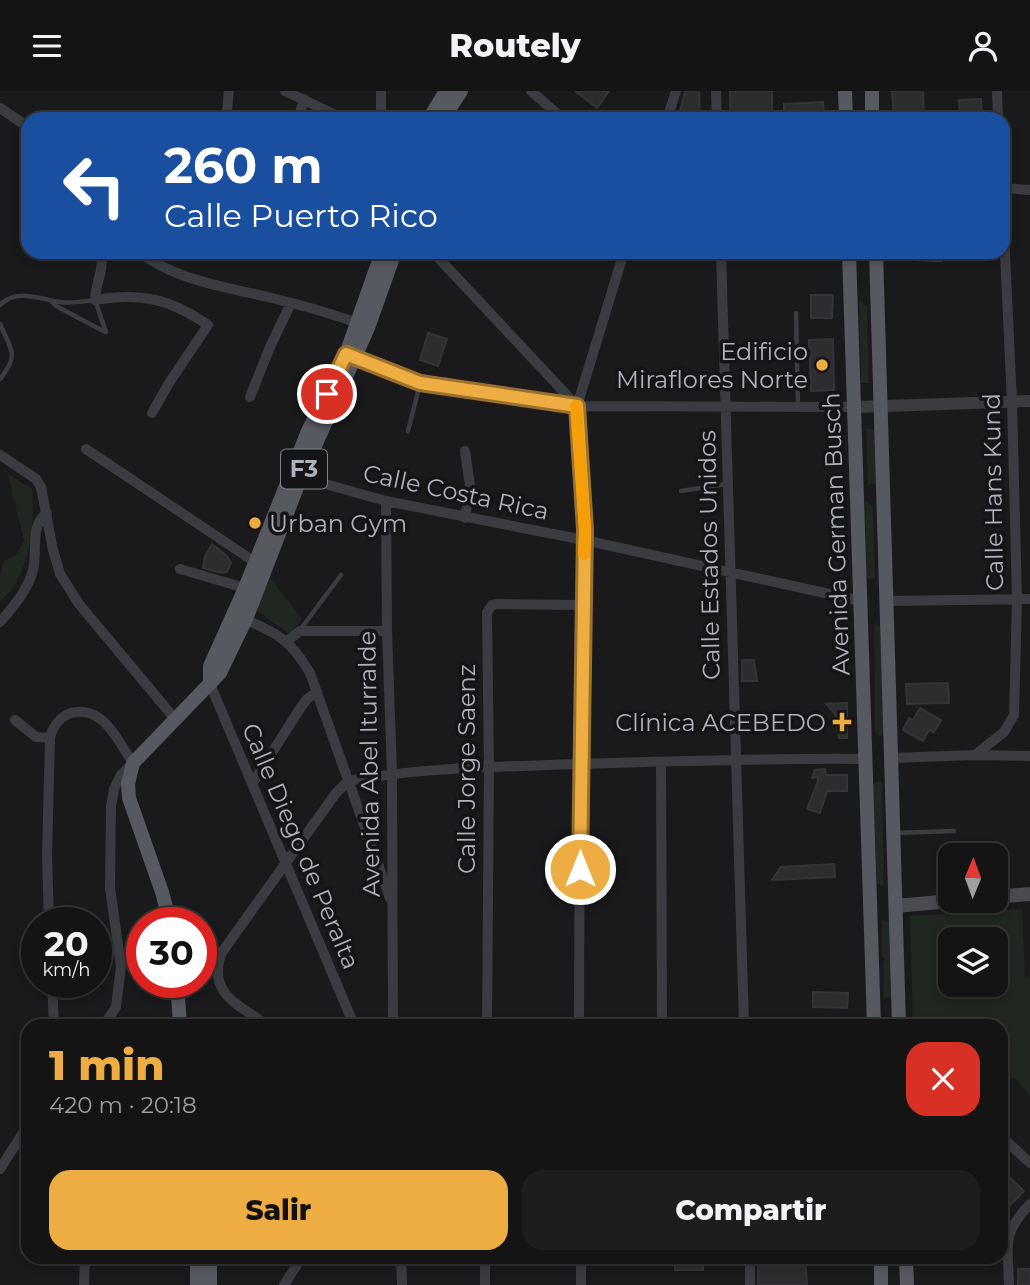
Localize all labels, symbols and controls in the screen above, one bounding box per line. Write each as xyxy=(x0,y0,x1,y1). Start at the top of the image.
text: Routely xyxy=(449,26,581,65)
icon: menu xyxy=(28,27,66,65)
icon: person xyxy=(964,27,1002,65)
text: 260 m xyxy=(164,136,323,195)
icon: left xyxy=(49,140,140,231)
text: Calle Puerto Rico xyxy=(164,196,438,235)
place label: Edificio Miraflores Norte xyxy=(616,337,808,394)
marker: Edificio Miraflores Norte xyxy=(814,357,830,373)
pin xyxy=(297,364,357,424)
icon: arrive xyxy=(308,375,346,413)
street label: Avenida German Busch xyxy=(817,392,855,676)
street label: Calle Hans Kund xyxy=(977,393,1009,591)
street label: Calle Estados Unidos xyxy=(692,430,726,680)
road number: F3 xyxy=(281,449,327,489)
street label: Calle Costa Rica xyxy=(360,458,552,526)
place label: Urban Gym xyxy=(269,509,407,538)
marker: Urban Gym xyxy=(247,515,263,531)
street label: Avenida Abel Iturralde xyxy=(352,631,386,897)
street label: Calle Jorge Saenz xyxy=(452,664,481,874)
place label: Clínica ACEBEDO xyxy=(615,708,826,737)
marker: Clínica ACEBEDO xyxy=(832,712,852,732)
street label: Calle Diego de Peralta xyxy=(236,719,366,973)
position arrow xyxy=(543,832,617,906)
north arrow xyxy=(938,843,1008,913)
map controls xyxy=(938,843,1008,997)
speed limit sign: 30 xyxy=(126,907,217,998)
text: 20 xyxy=(44,922,89,965)
button: layers xyxy=(938,927,1008,997)
text: km/h xyxy=(42,959,91,981)
text: 1 min xyxy=(49,1039,165,1091)
button: close xyxy=(906,1042,980,1116)
text: 420 m · 20:18 xyxy=(49,1091,197,1119)
button: Salir xyxy=(49,1170,508,1250)
button: Compartir xyxy=(522,1170,980,1250)

